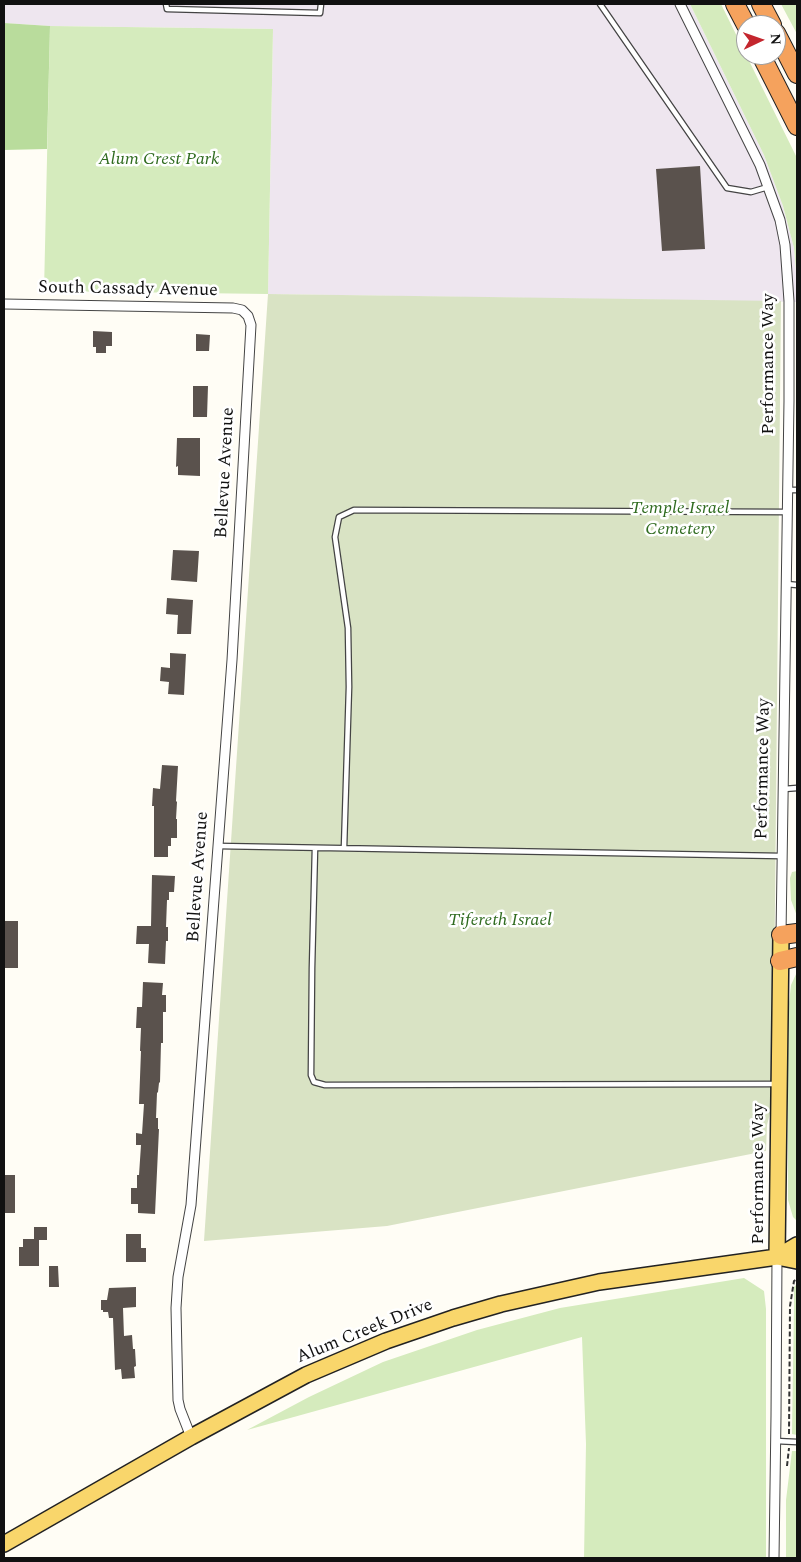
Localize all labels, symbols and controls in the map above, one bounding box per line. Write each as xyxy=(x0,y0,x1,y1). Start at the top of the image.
north arrow xyxy=(736,15,786,65)
text: N xyxy=(765,33,786,46)
park label: Alum Crest Park xyxy=(99,149,219,171)
street label: South Cassady Avenue xyxy=(38,278,218,302)
street label: Performance Way xyxy=(758,293,780,435)
street label: Bellevue Avenue xyxy=(212,407,240,539)
park label: Temple Israel Cemetery xyxy=(631,498,729,540)
street label: Performance Way xyxy=(752,698,776,840)
street label: Bellevue Avenue xyxy=(184,811,214,943)
park label: Tifereth Israel xyxy=(448,910,552,932)
street label: Performance Way xyxy=(748,1103,770,1245)
street label: Alum Creek Drive xyxy=(294,1295,436,1369)

